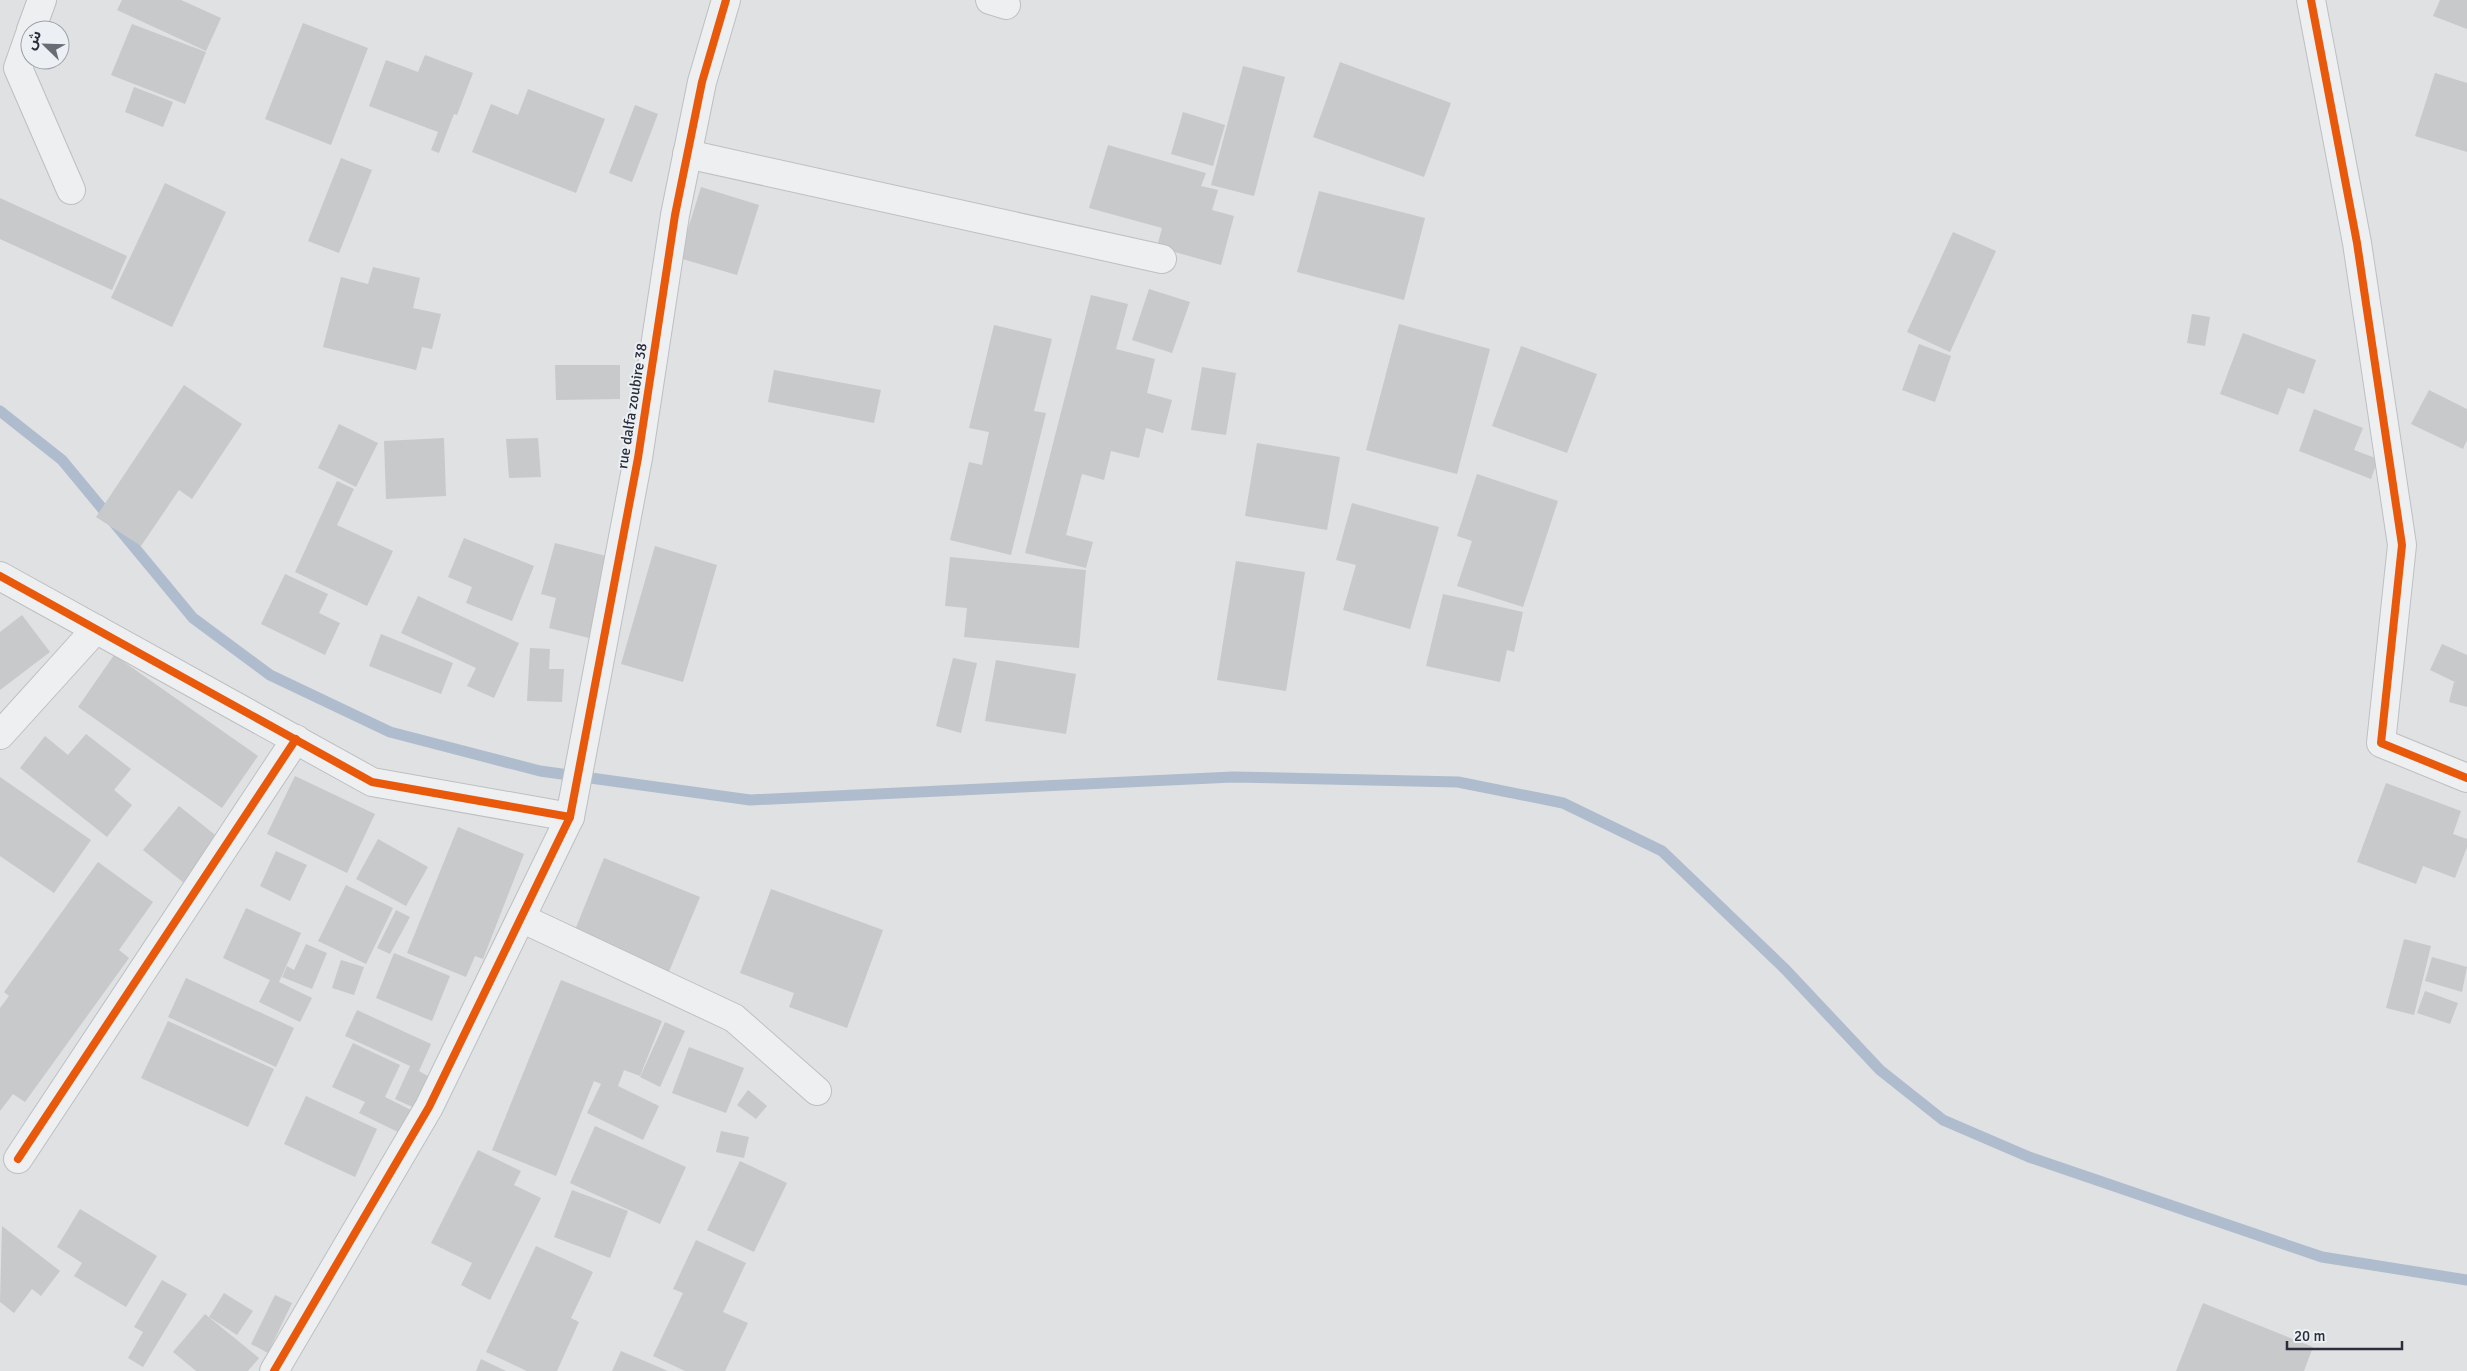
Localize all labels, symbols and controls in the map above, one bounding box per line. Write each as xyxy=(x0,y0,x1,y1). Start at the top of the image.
north arrow xyxy=(20,20,70,70)
text: ش xyxy=(22,28,45,52)
street label: rue dalfa zoubire 38 xyxy=(613,342,651,470)
scale bar xyxy=(2287,1318,2402,1350)
text: 20 m xyxy=(2294,1327,2325,1345)

